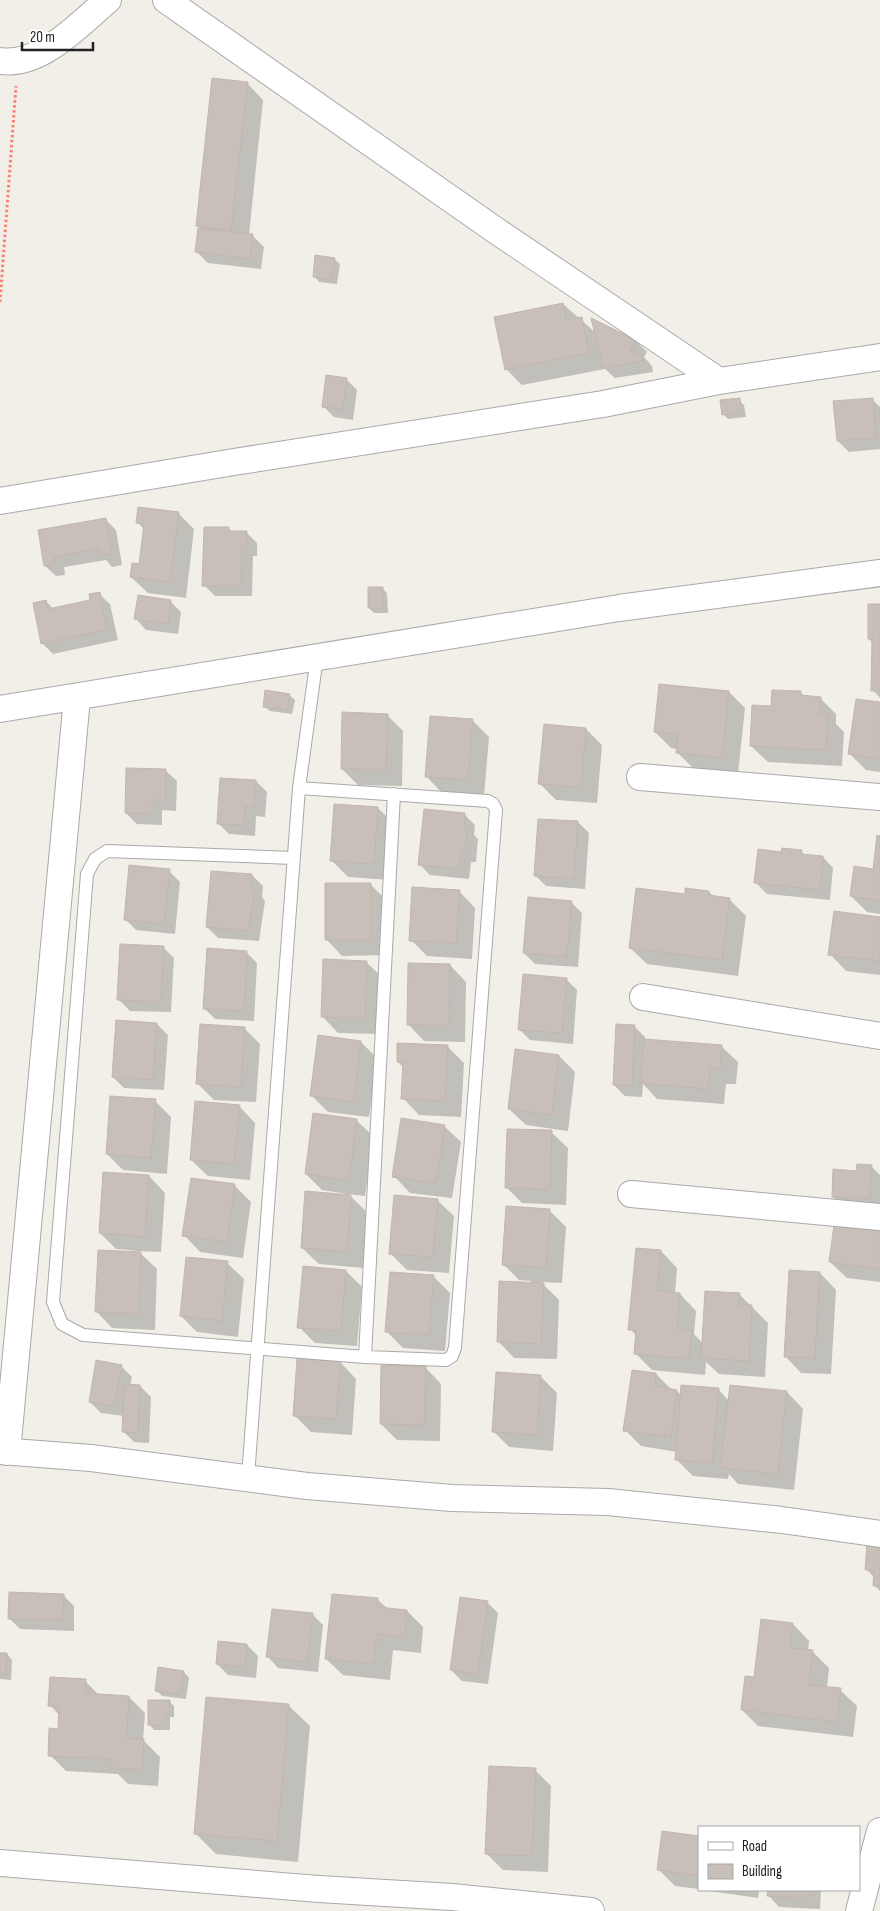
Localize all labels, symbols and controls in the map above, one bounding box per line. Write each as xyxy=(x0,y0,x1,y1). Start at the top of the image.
scale bar xyxy=(22,20,94,52)
text: 20 m xyxy=(30,28,55,47)
legend xyxy=(698,1826,860,1891)
text: Road xyxy=(742,1837,767,1856)
text: Building xyxy=(742,1862,782,1881)

